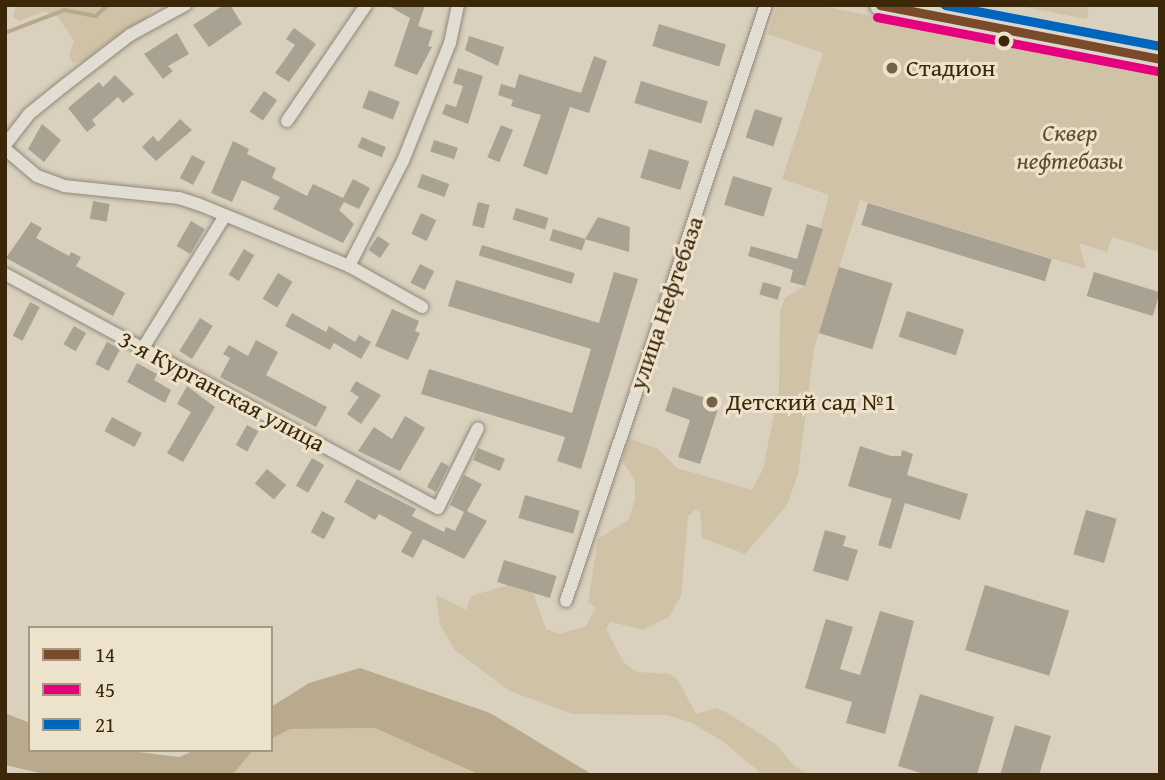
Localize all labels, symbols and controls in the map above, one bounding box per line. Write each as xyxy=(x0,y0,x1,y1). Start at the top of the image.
unlabelled marker xyxy=(997,34,1011,48)
place label: Стадион xyxy=(906,54,996,82)
marker: Стадион xyxy=(884,60,900,76)
park label: Сквер нефтебазы xyxy=(1017,119,1123,175)
street label: улица Нефтебаза xyxy=(623,212,709,394)
street label: 3-я Курганская улица xyxy=(114,324,330,458)
place label: Детский сад №1 xyxy=(726,388,896,416)
marker: Детский сад №1 xyxy=(704,394,720,410)
legend xyxy=(28,626,273,752)
text: 14 xyxy=(95,639,115,670)
text: 45 xyxy=(95,674,115,705)
text: 21 xyxy=(95,709,115,740)

